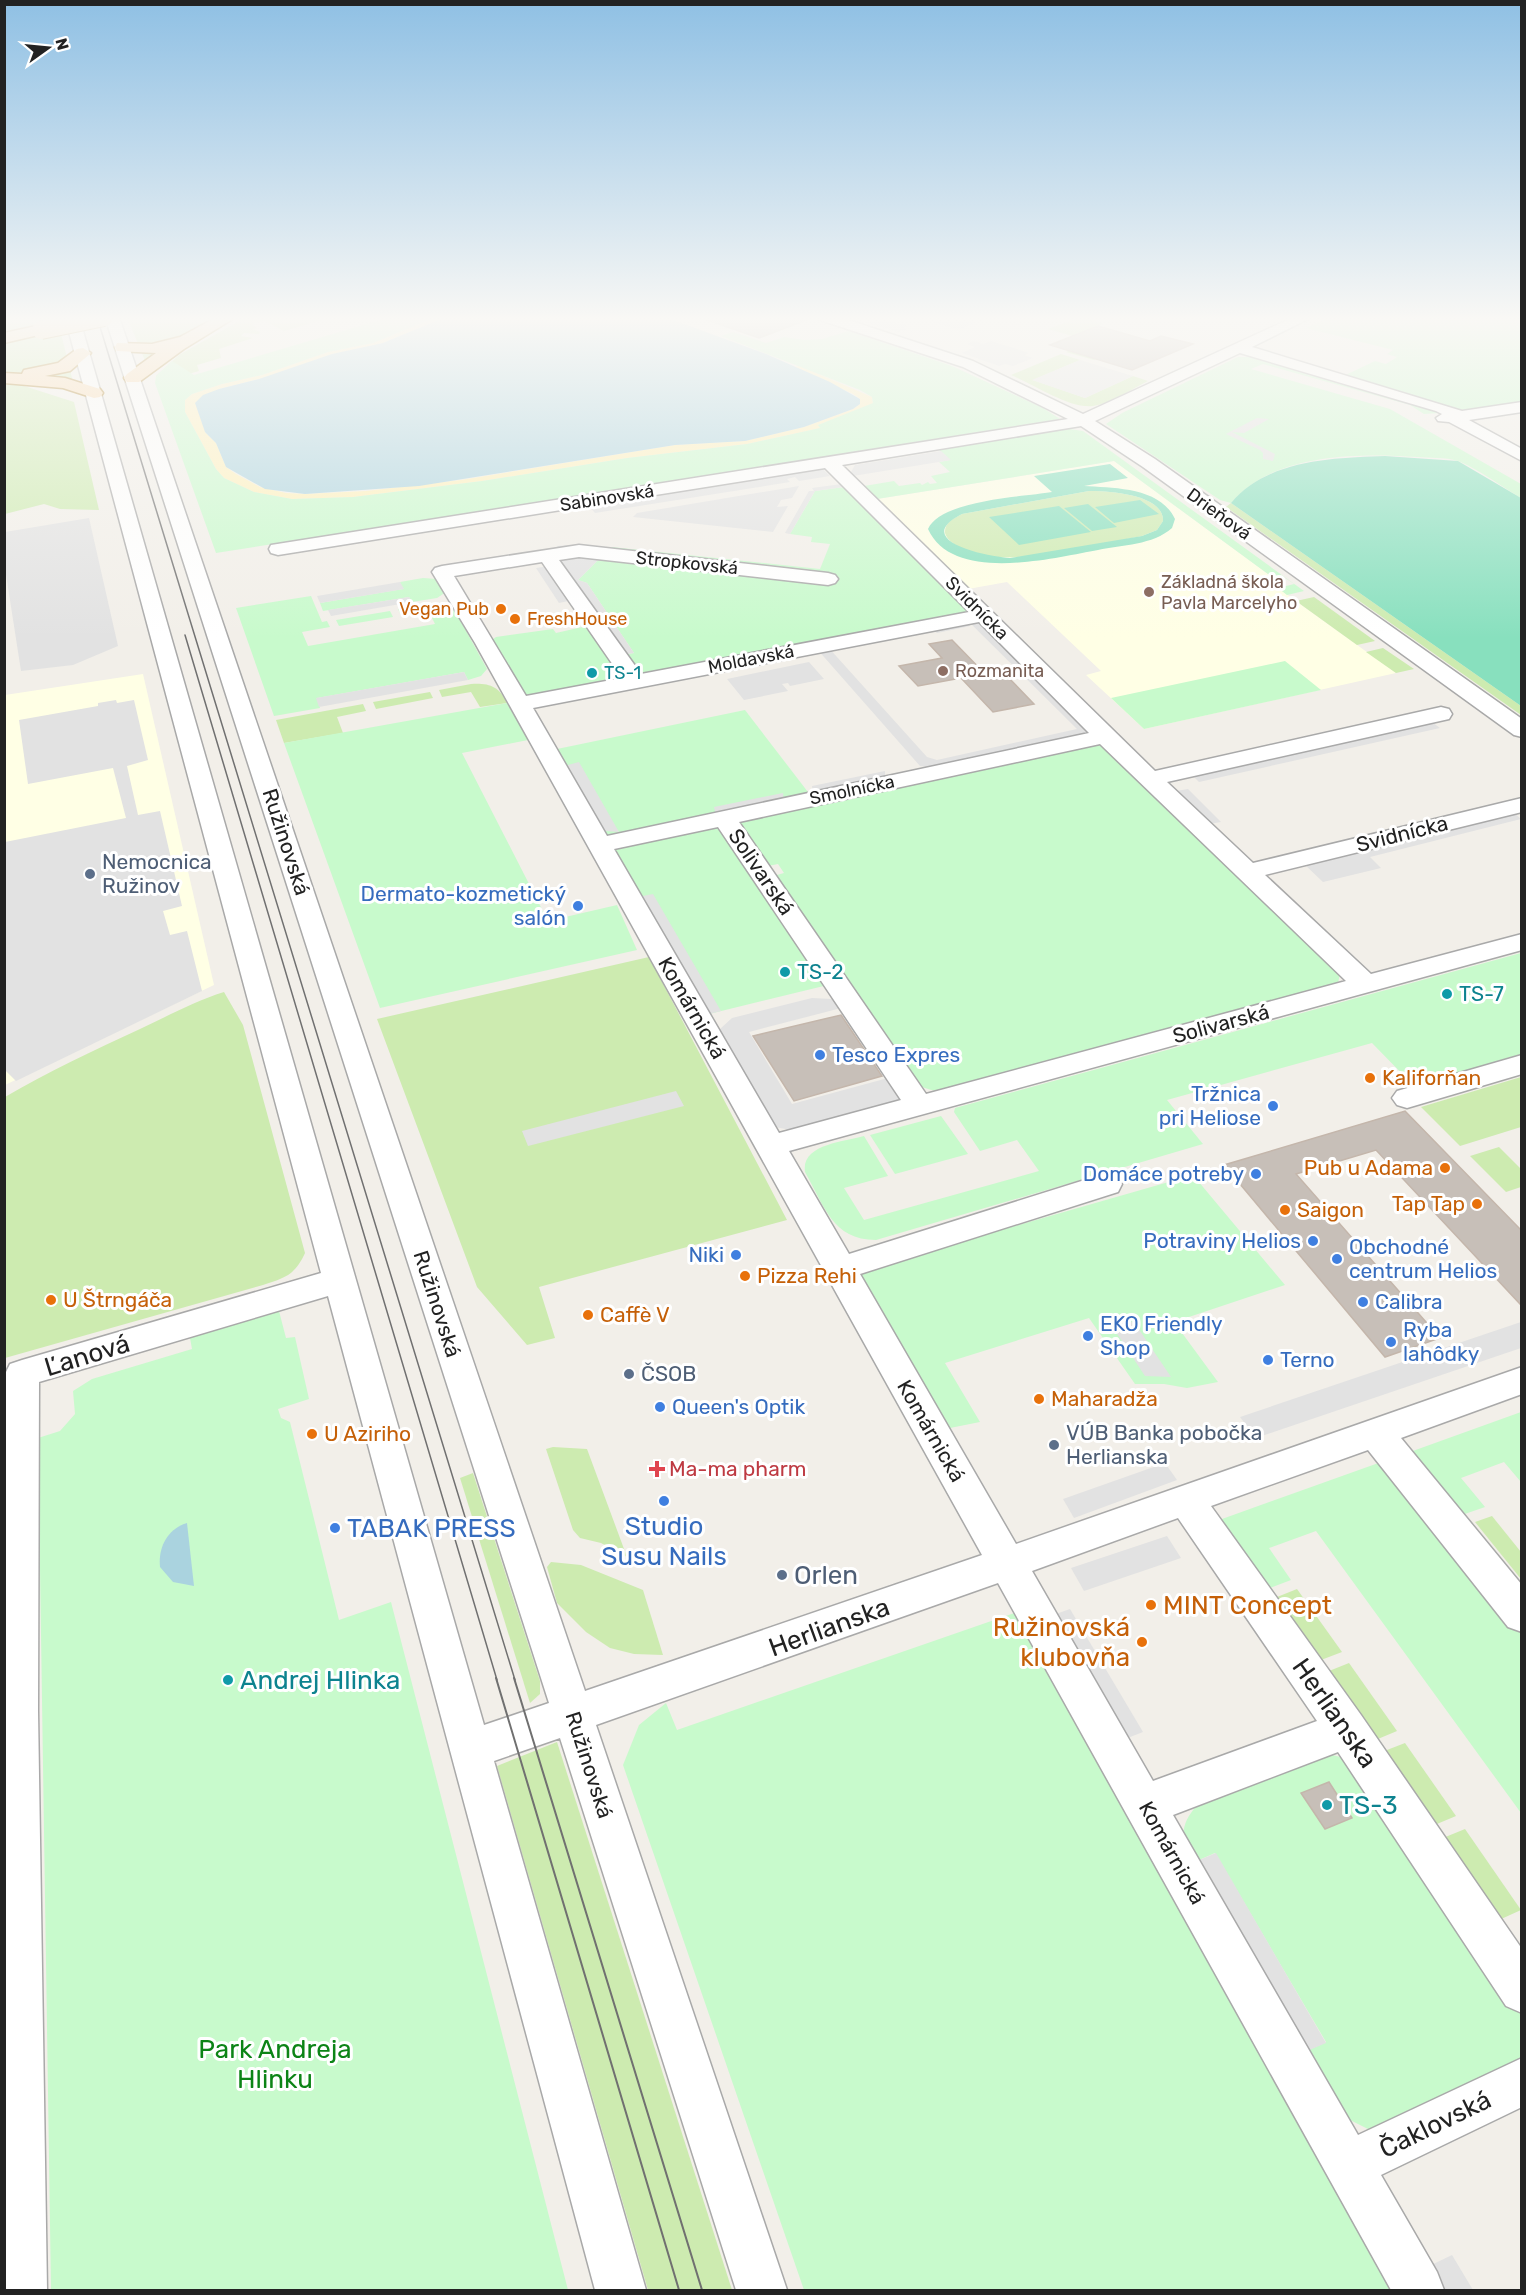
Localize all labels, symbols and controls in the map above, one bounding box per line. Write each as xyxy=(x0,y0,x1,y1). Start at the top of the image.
north arrow xyxy=(18,18,78,78)
text: N xyxy=(51,36,73,52)
street label: Sabinovská xyxy=(558,480,656,516)
street label: Drieňová xyxy=(1183,483,1255,545)
street label: Stropkovská xyxy=(635,547,739,579)
place label: Základná škola Pavla Marcelyho xyxy=(1161,571,1297,614)
street label: Svidnícka xyxy=(941,572,1013,644)
marker: Základná škola Pavla Marcelyho xyxy=(1142,585,1156,599)
place label: Vegan Pub xyxy=(399,598,489,620)
marker: Vegan Pub xyxy=(494,602,508,616)
place label: FreshHouse xyxy=(527,608,627,630)
marker: FreshHouse xyxy=(508,612,522,626)
street label: Moldavská xyxy=(706,640,796,678)
place label: Rozmanita xyxy=(955,660,1044,682)
place label: TS-1 xyxy=(604,662,641,684)
marker: Rozmanita xyxy=(936,664,950,678)
marker: TS-1 xyxy=(585,666,599,680)
street label: Smolnícka xyxy=(808,770,896,810)
street label: Ružinovská xyxy=(257,785,315,898)
street label: Svidnícka xyxy=(1353,810,1450,857)
street label: Solivarská xyxy=(723,824,799,920)
place label: Nemocnica Ružinov xyxy=(102,849,212,898)
marker: Nemocnica Ružinov xyxy=(83,867,97,881)
place label: Dermato-kozmetický salón xyxy=(361,881,566,930)
marker: Dermato-kozmetický salón xyxy=(571,899,585,913)
street label: Komárnická xyxy=(653,952,732,1063)
place label: TS-2 xyxy=(797,959,844,984)
marker: TS-2 xyxy=(778,965,792,979)
place label: TS-7 xyxy=(1459,981,1504,1006)
marker: TS-7 xyxy=(1440,987,1454,1001)
street label: Solivarská xyxy=(1170,999,1272,1048)
place label: Tesco Expres xyxy=(832,1042,960,1067)
marker: Tesco Expres xyxy=(813,1048,827,1062)
place label: Kaliforňan xyxy=(1382,1065,1481,1090)
marker: Kaliforňan xyxy=(1363,1071,1377,1085)
place label: Tržnica pri Heliose xyxy=(1159,1081,1261,1130)
marker: Tržnica pri Heliose xyxy=(1266,1099,1280,1113)
place label: Pub u Adama xyxy=(1304,1155,1433,1180)
place label: Domáce potreby xyxy=(1083,1161,1244,1186)
marker: Pub u Adama xyxy=(1438,1161,1452,1175)
marker: Domáce potreby xyxy=(1249,1167,1263,1181)
place label: Tap Tap xyxy=(1392,1191,1465,1216)
place label: Saigon xyxy=(1297,1197,1364,1222)
marker: Tap Tap xyxy=(1470,1197,1484,1211)
marker: Saigon xyxy=(1278,1203,1292,1217)
place label: Potraviny Helios xyxy=(1143,1228,1301,1253)
marker: Potraviny Helios xyxy=(1306,1234,1320,1248)
place label: Obchodné centrum Helios xyxy=(1349,1234,1497,1283)
place label: Niki xyxy=(688,1242,724,1267)
street label: Ružinovská xyxy=(408,1247,466,1360)
marker: Niki xyxy=(729,1248,743,1262)
marker: Obchodné centrum Helios xyxy=(1330,1252,1344,1266)
place label: Pizza Rehi xyxy=(757,1263,857,1288)
marker: Pizza Rehi xyxy=(738,1269,752,1283)
place label: U Štrngáča xyxy=(63,1287,172,1312)
place label: Calibra xyxy=(1375,1289,1443,1314)
marker: U Štrngáča xyxy=(44,1293,58,1307)
marker: Calibra xyxy=(1356,1295,1370,1309)
place label: Caffè V xyxy=(600,1302,670,1327)
marker: Caffè V xyxy=(581,1308,595,1322)
place label: EKO Friendly Shop xyxy=(1100,1311,1223,1360)
place label: Ryba lahôdky xyxy=(1403,1317,1480,1366)
street label: Ľanová xyxy=(41,1328,133,1383)
marker: EKO Friendly Shop xyxy=(1081,1329,1095,1343)
marker: Ryba lahôdky xyxy=(1384,1335,1398,1349)
place label: Terno xyxy=(1280,1347,1335,1372)
marker: Terno xyxy=(1261,1353,1275,1367)
place label: ČSOB xyxy=(641,1361,696,1386)
marker: ČSOB xyxy=(622,1367,636,1381)
street label: Komárnická xyxy=(892,1375,971,1486)
place label: Maharadža xyxy=(1051,1386,1158,1411)
marker: Maharadža xyxy=(1032,1392,1046,1406)
place label: Queen's Optik xyxy=(672,1394,805,1419)
marker: Queen's Optik xyxy=(653,1400,667,1414)
place label: VÚB Banka pobočka Herlianska xyxy=(1066,1420,1262,1469)
place label: U Aziriho xyxy=(324,1421,411,1446)
marker: U Aziriho xyxy=(305,1427,319,1441)
marker: VÚB Banka pobočka Herlianska xyxy=(1047,1438,1061,1452)
place label: Ma-ma pharm xyxy=(669,1456,806,1481)
marker: Ma-ma pharm xyxy=(650,1462,664,1476)
marker: Studio Susu Nails xyxy=(657,1494,671,1508)
place label: Studio Susu Nails xyxy=(601,1511,727,1572)
place label: TABAK PRESS xyxy=(347,1513,516,1544)
marker: TABAK PRESS xyxy=(328,1521,342,1535)
place label: Orlen xyxy=(794,1560,858,1591)
marker: Orlen xyxy=(775,1568,789,1582)
place label: MINT Concept xyxy=(1163,1590,1332,1621)
street label: Herlianska xyxy=(764,1591,894,1664)
marker: MINT Concept xyxy=(1144,1598,1158,1612)
place label: Ružinovská klubovňa xyxy=(993,1612,1130,1673)
marker: Ružinovská klubovňa xyxy=(1135,1635,1149,1649)
street label: Herlianska xyxy=(1286,1653,1384,1774)
place label: Andrej Hlinka xyxy=(240,1665,400,1696)
marker: Andrej Hlinka xyxy=(221,1673,235,1687)
street label: Ružinovská xyxy=(560,1708,618,1821)
place label: TS-3 xyxy=(1339,1790,1398,1821)
street label: Komárnická xyxy=(1134,1797,1211,1909)
marker: TS-3 xyxy=(1320,1798,1334,1812)
park label: Park Andreja Hlinku xyxy=(198,2034,352,2095)
street label: Čaklovská xyxy=(1374,2084,1496,2165)

